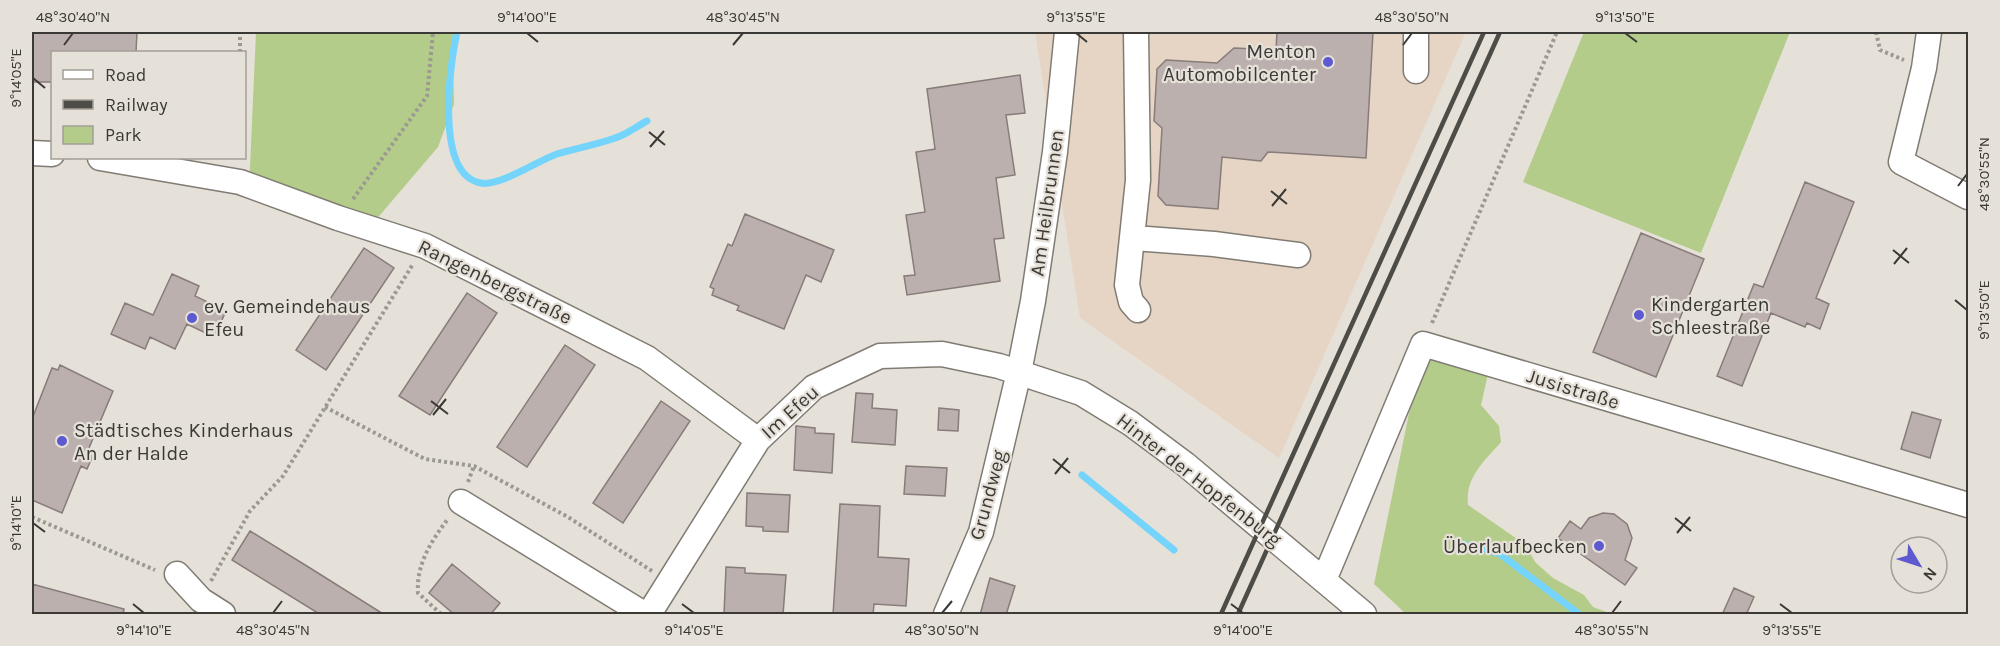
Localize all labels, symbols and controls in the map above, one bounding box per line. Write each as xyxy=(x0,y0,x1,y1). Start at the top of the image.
text: 48°30'40"N xyxy=(36,8,110,26)
text: 9°14'00"E xyxy=(497,8,557,26)
text: 48°30'45"N xyxy=(706,8,780,26)
text: 9°13'55"E xyxy=(1046,8,1106,26)
text: 48°30'50"N xyxy=(1375,8,1449,26)
text: 9°13'50"E xyxy=(1595,8,1655,26)
place label: Menton Automobilcenter xyxy=(1163,40,1317,86)
text: 9°14'05"E xyxy=(7,48,25,108)
legend xyxy=(51,51,246,159)
marker: Menton Automobilcenter xyxy=(1321,55,1335,69)
text: Road xyxy=(105,64,146,86)
text: Railway xyxy=(105,94,168,116)
text: Park xyxy=(105,124,142,146)
street label: Am Heilbrunnen xyxy=(1025,128,1069,278)
text: 48°30'55"N xyxy=(1975,137,1993,211)
street label: Rangenbergstraße xyxy=(414,235,576,329)
text: 9°13'50"E xyxy=(1975,280,1993,340)
place label: Kindergarten Schleestraße xyxy=(1651,293,1770,339)
place label: ev. Gemeindehaus Efeu xyxy=(204,295,371,341)
marker: Kindergarten Schleestraße xyxy=(1632,308,1646,322)
marker: ev. Gemeindehaus Efeu xyxy=(185,311,199,325)
street label: Jusistraße xyxy=(1524,364,1622,414)
street label: Im Efeu xyxy=(756,380,824,444)
street label: Hinter der Hopfenburg xyxy=(1112,409,1286,551)
place label: Städtisches Kinderhaus An der Halde xyxy=(74,419,294,465)
marker: Städtisches Kinderhaus An der Halde xyxy=(55,434,69,448)
street label: Grundweg xyxy=(965,447,1011,543)
text: 9°14'10"E xyxy=(7,495,25,551)
place label: Überlaufbecken xyxy=(1443,535,1587,558)
north arrow xyxy=(1889,535,1949,595)
marker: Überlaufbecken xyxy=(1592,539,1606,553)
text: N xyxy=(1919,564,1941,585)
text: 9°14'10"E xyxy=(116,621,172,639)
text: 48°30'45"N xyxy=(236,621,310,639)
text: 9°14'05"E xyxy=(664,621,724,639)
text: 48°30'50"N xyxy=(905,621,979,639)
text: 9°14'00"E xyxy=(1213,621,1273,639)
text: 48°30'55"N xyxy=(1575,621,1649,639)
text: 9°13'55"E xyxy=(1762,621,1822,639)

